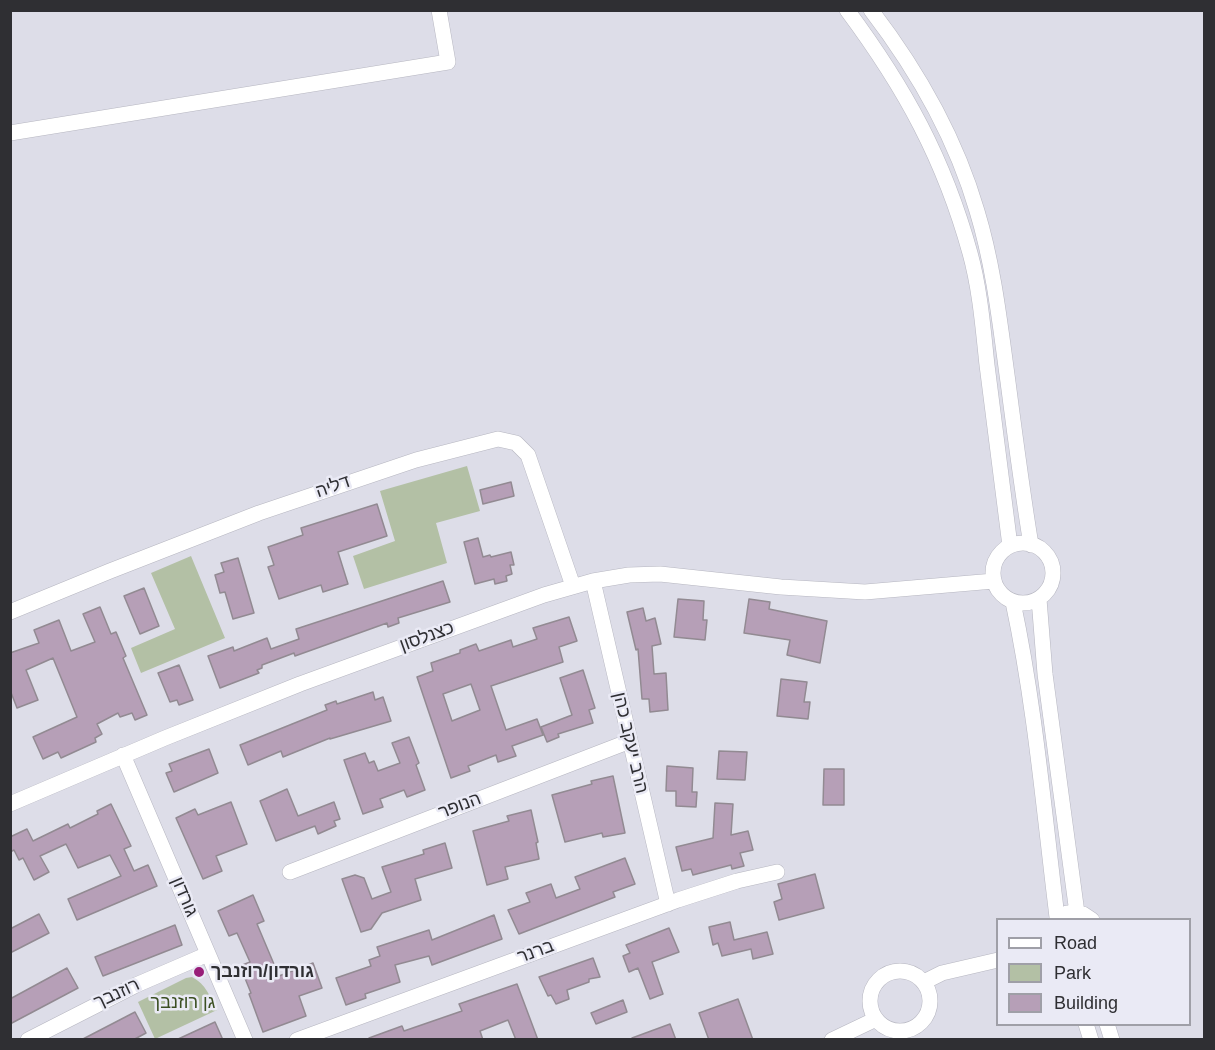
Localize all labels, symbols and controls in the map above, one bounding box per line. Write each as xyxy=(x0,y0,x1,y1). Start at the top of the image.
street label: דליה xyxy=(313,471,353,503)
street label: כצנלסון xyxy=(397,617,457,657)
street label: הרב יעקב כהן xyxy=(608,690,652,796)
street label: הנופר xyxy=(436,788,484,824)
street label: גורדון xyxy=(166,874,202,920)
legend xyxy=(996,918,1191,1026)
text: Road xyxy=(1054,933,1097,953)
street label: ברנר xyxy=(515,936,557,968)
place label: גורדון/רוזנבך xyxy=(211,961,314,983)
text: Park xyxy=(1054,963,1091,983)
marker: גורדון/רוזנבך xyxy=(192,965,206,979)
street label: רוזנבך xyxy=(91,974,143,1014)
park label: גן רוזנבך xyxy=(151,992,215,1014)
text: Building xyxy=(1054,993,1118,1013)

